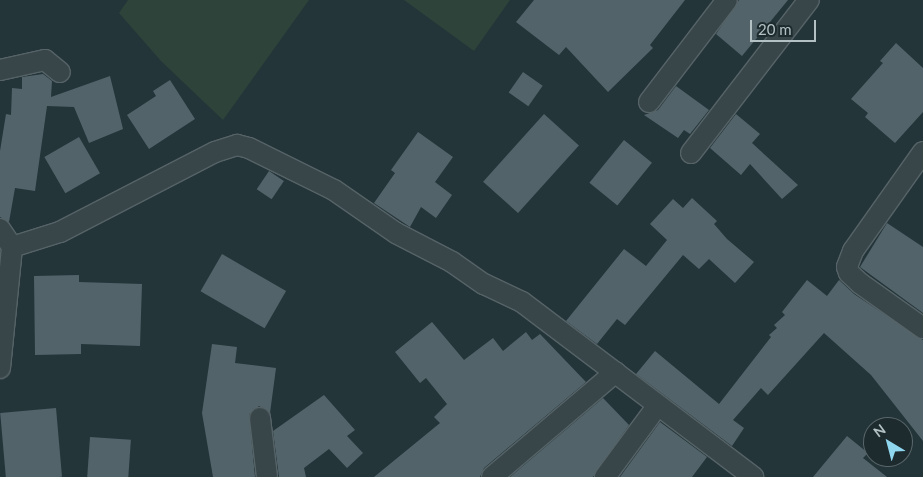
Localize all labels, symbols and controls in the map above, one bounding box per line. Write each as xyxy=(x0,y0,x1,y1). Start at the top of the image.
scale bar xyxy=(753,10,819,42)
text: 20 m xyxy=(758,20,792,38)
north arrow xyxy=(863,417,913,467)
text: N xyxy=(870,420,889,440)

